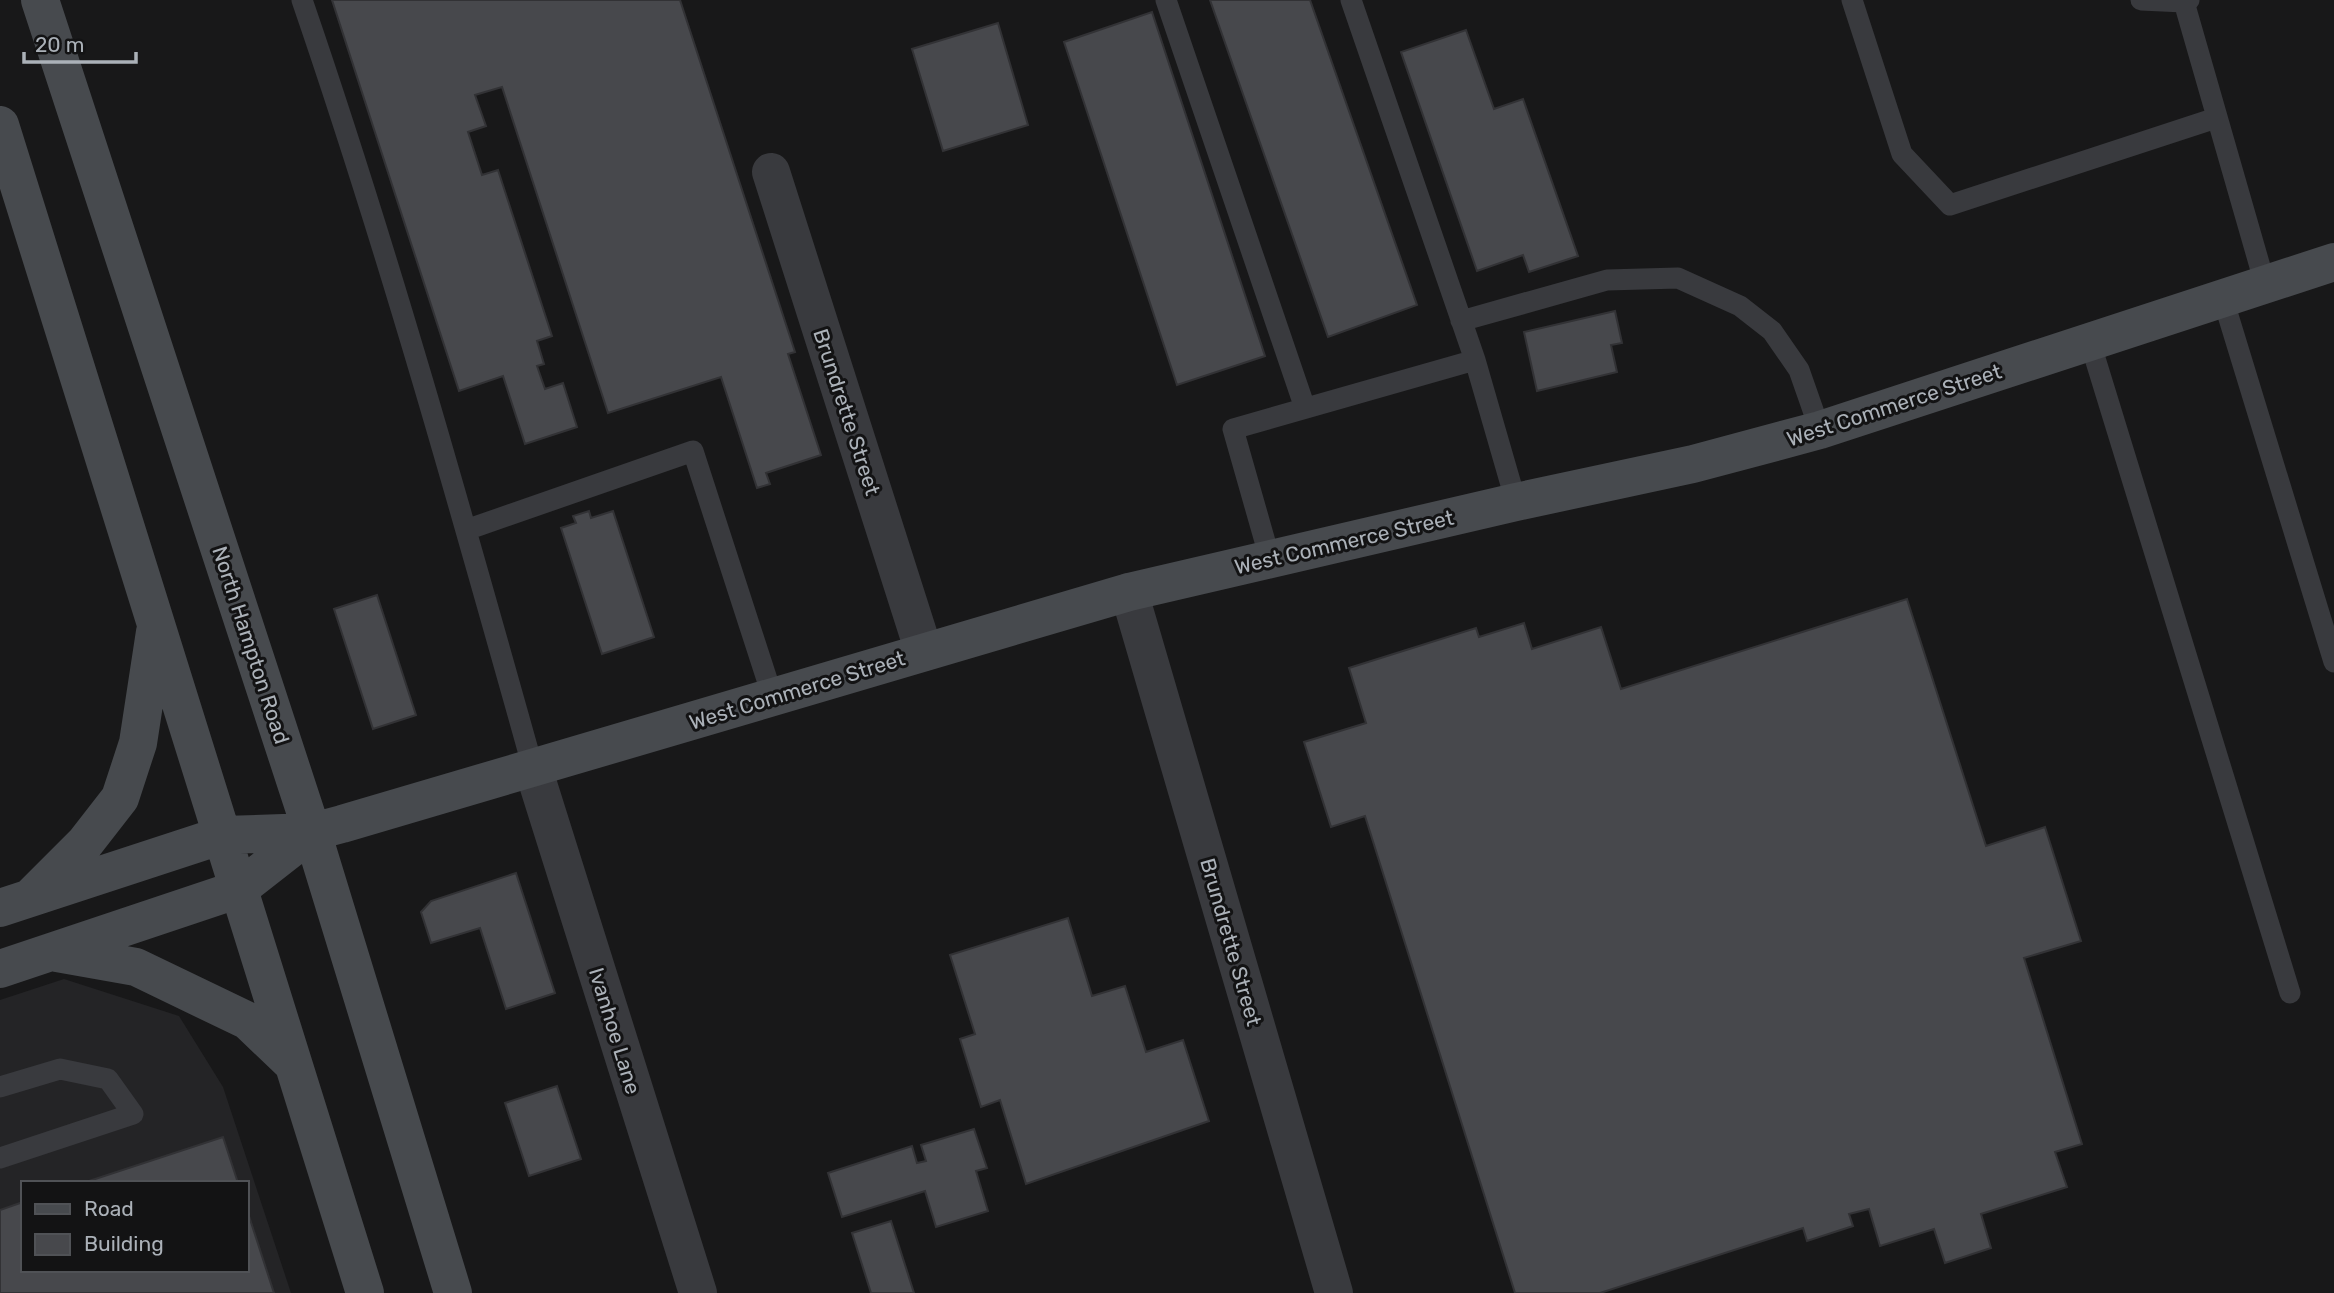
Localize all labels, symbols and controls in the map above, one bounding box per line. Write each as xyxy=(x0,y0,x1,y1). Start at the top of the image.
scale bar xyxy=(24,21,136,65)
text: 20 m xyxy=(35,32,84,57)
street label: Brundrette Street xyxy=(808,326,886,498)
street label: West Commerce Street xyxy=(1783,358,2005,452)
street label: West Commerce Street xyxy=(1232,505,1456,579)
street label: North Hampton Road xyxy=(207,543,295,747)
street label: West Commerce Street xyxy=(686,645,908,735)
street label: Brundrette Street xyxy=(1195,855,1267,1029)
street label: Ivanhoe Lane xyxy=(584,965,646,1097)
legend xyxy=(21,1181,248,1272)
text: Road xyxy=(84,1196,134,1221)
text: Building xyxy=(84,1231,164,1256)

